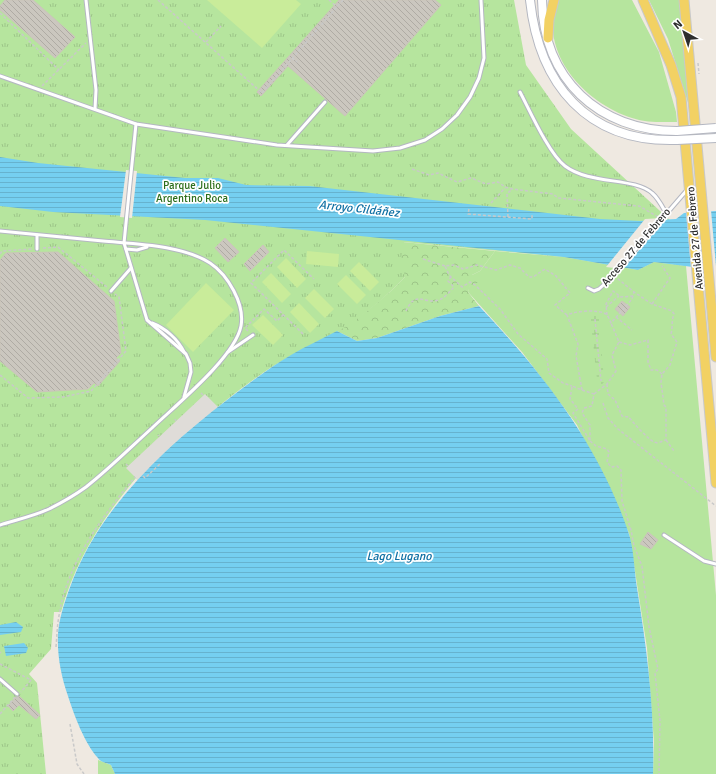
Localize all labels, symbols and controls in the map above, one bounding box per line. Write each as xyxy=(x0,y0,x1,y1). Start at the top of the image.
north arrow xyxy=(664,12,704,52)
text: N xyxy=(671,17,685,32)
park label: Parque Julio Argentino Roca xyxy=(156,179,228,205)
street label: Avenida 27 de Febrero xyxy=(684,186,706,290)
water label: Arroyo Cildáñez xyxy=(318,197,402,221)
street label: Acceso 27 de Febrero xyxy=(599,205,674,289)
water label: Lago Lugano xyxy=(366,549,432,564)

